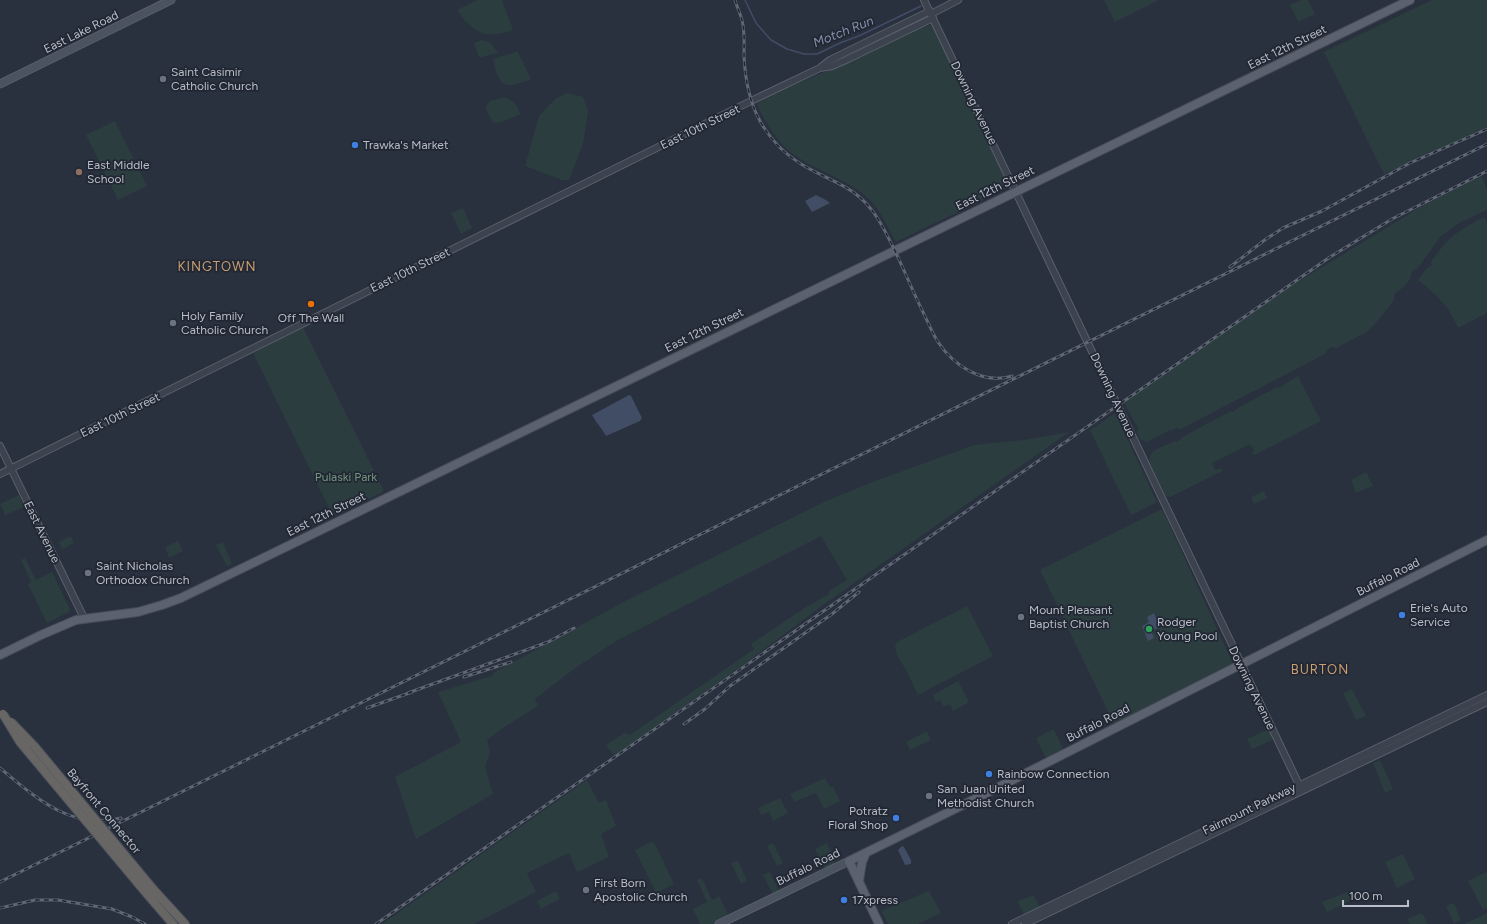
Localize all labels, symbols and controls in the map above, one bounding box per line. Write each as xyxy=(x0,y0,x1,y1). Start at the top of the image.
street label: East Lake Road xyxy=(41,8,121,56)
water label: Motch Run xyxy=(811,13,876,50)
street label: East 12th Street xyxy=(1245,22,1329,72)
street label: Downing Avenue xyxy=(948,59,1000,147)
place label: Saint Casimir Catholic Church xyxy=(171,65,258,93)
marker: Saint Casimir Catholic Church xyxy=(158,74,168,84)
street label: East 10th Street xyxy=(658,101,742,152)
place label: Trawka's Market xyxy=(363,138,449,152)
marker: Trawka's Market xyxy=(350,140,360,150)
place label: East Middle School xyxy=(87,158,150,186)
street label: East 12th Street xyxy=(953,163,1037,213)
marker: East Middle School xyxy=(74,167,84,177)
street label: East 10th Street xyxy=(368,244,452,295)
district label: KINGTOWN xyxy=(177,259,257,274)
marker: Off The Wall xyxy=(306,299,316,309)
street label: East 12th Street xyxy=(662,305,746,355)
place label: Holy Family Catholic Church xyxy=(181,309,268,337)
place label: Off The Wall xyxy=(278,311,344,325)
marker: Holy Family Catholic Church xyxy=(168,318,178,328)
street label: Downing Avenue xyxy=(1087,351,1139,440)
street label: East 10th Street xyxy=(78,389,162,440)
park label: Pulaski Park xyxy=(315,470,377,484)
street label: East 12th Street xyxy=(284,489,368,539)
street label: East Avenue xyxy=(21,499,63,566)
street label: Buffalo Road xyxy=(1354,555,1422,599)
place label: Saint Nicholas Orthodox Church xyxy=(96,559,190,587)
marker: Saint Nicholas Orthodox Church xyxy=(83,568,93,578)
place label: Erie's Auto Service xyxy=(1410,601,1468,629)
place label: Mount Pleasant Baptist Church xyxy=(1029,603,1113,631)
marker: Erie's Auto Service xyxy=(1397,610,1407,620)
marker: Mount Pleasant Baptist Church xyxy=(1016,612,1026,622)
place label: Rodger Young Pool xyxy=(1157,615,1217,643)
marker: Rodger Young Pool xyxy=(1144,624,1154,634)
street label: Downing Avenue xyxy=(1226,644,1278,732)
district label: BURTON xyxy=(1291,662,1349,677)
street label: Buffalo Road xyxy=(1064,701,1132,745)
street label: Bayfront Connector xyxy=(64,766,144,856)
place label: Rainbow Connection xyxy=(997,767,1110,781)
marker: Rainbow Connection xyxy=(984,769,994,779)
street label: Fairmount Parkway xyxy=(1200,780,1298,838)
place label: San Juan United Methodist Church xyxy=(937,782,1034,810)
marker: San Juan United Methodist Church xyxy=(924,791,934,801)
place label: Potratz Floral Shop xyxy=(828,804,888,832)
marker: Potratz Floral Shop xyxy=(891,813,901,823)
street label: Buffalo Road xyxy=(774,846,842,888)
place label: First Born Apostolic Church xyxy=(594,876,688,904)
scale bar xyxy=(1343,882,1408,908)
marker: First Born Apostolic Church xyxy=(581,885,591,895)
text: 100 m xyxy=(1349,889,1383,903)
place label: 17xpress xyxy=(852,893,898,907)
marker: 17xpress xyxy=(839,895,849,905)

